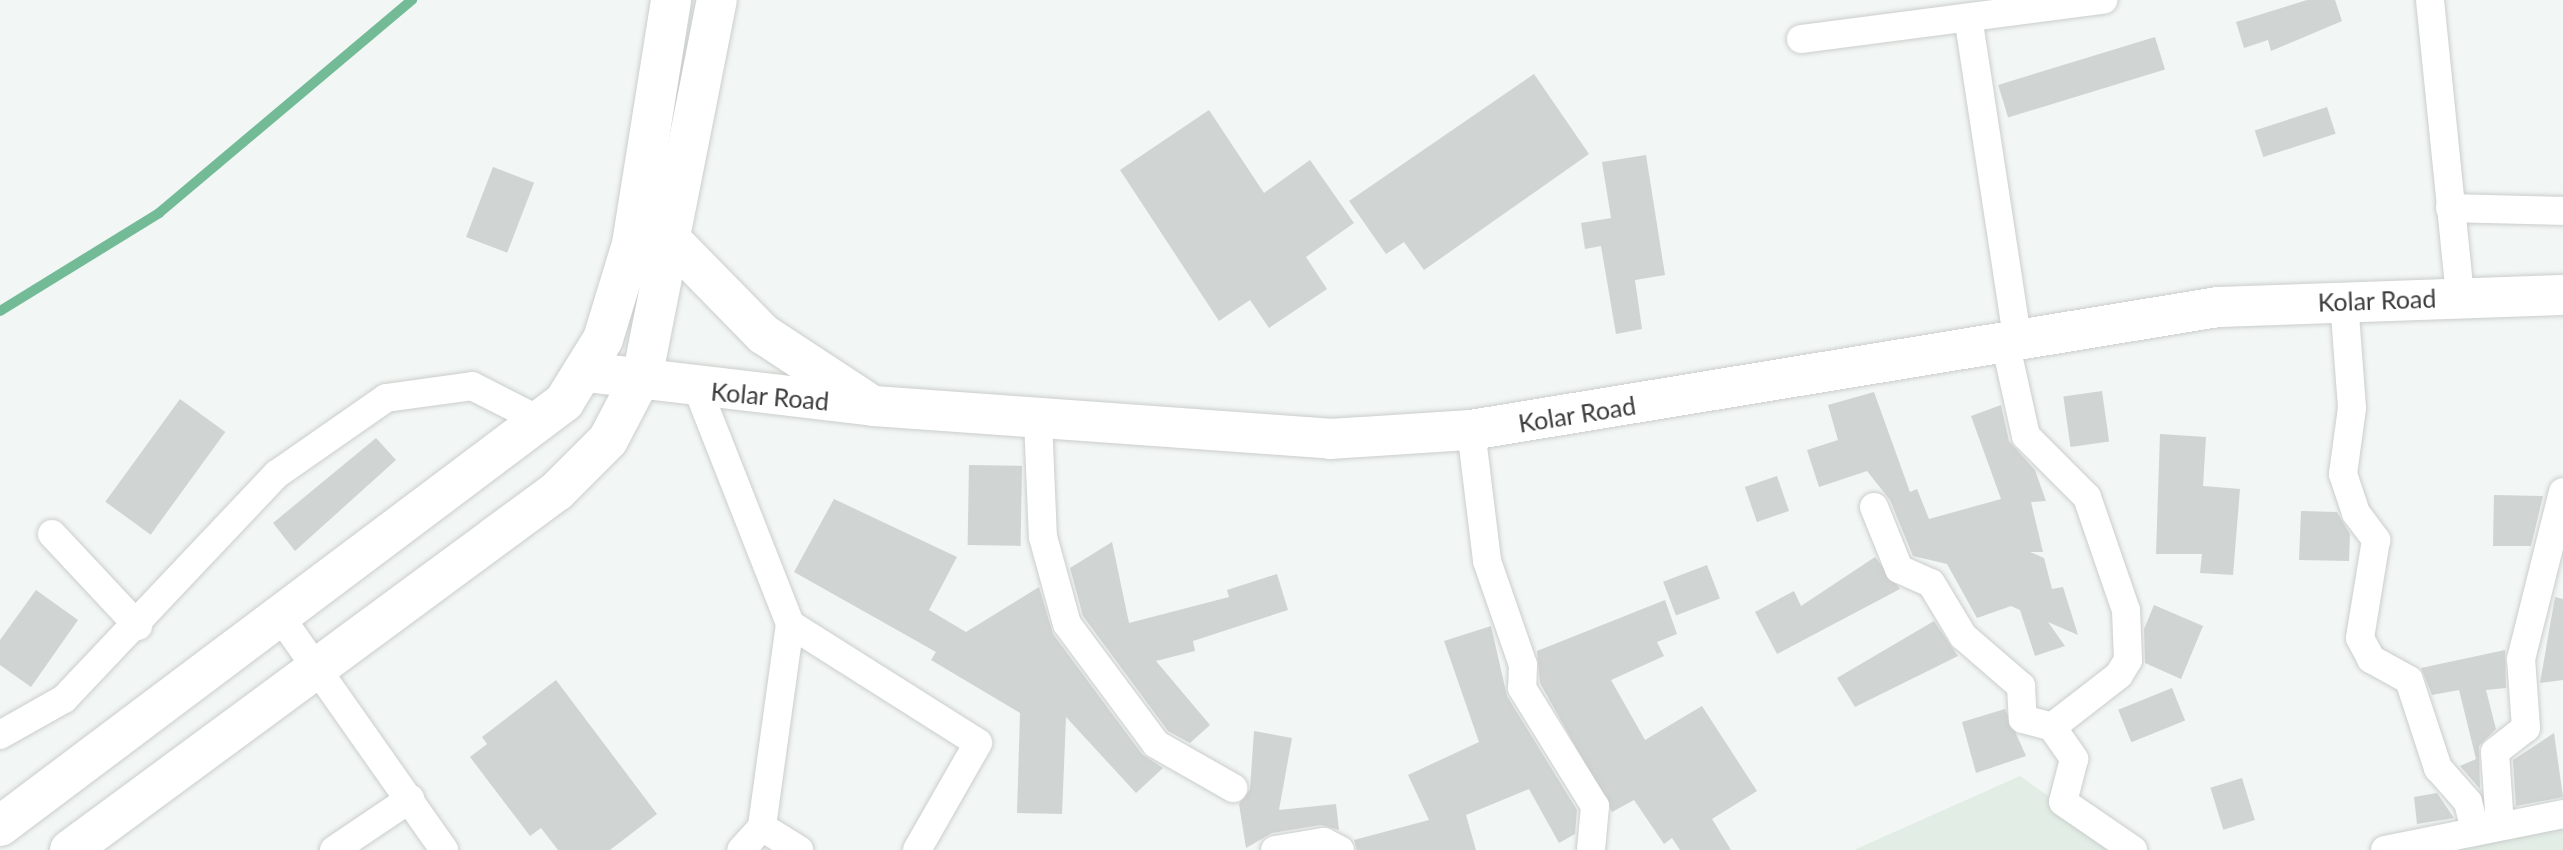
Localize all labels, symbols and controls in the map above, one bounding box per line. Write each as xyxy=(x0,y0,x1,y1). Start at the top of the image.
street label: Kolar Road xyxy=(2317,283,2437,317)
street label: Kolar Road xyxy=(709,376,831,416)
street label: Kolar Road xyxy=(1516,390,1638,438)

